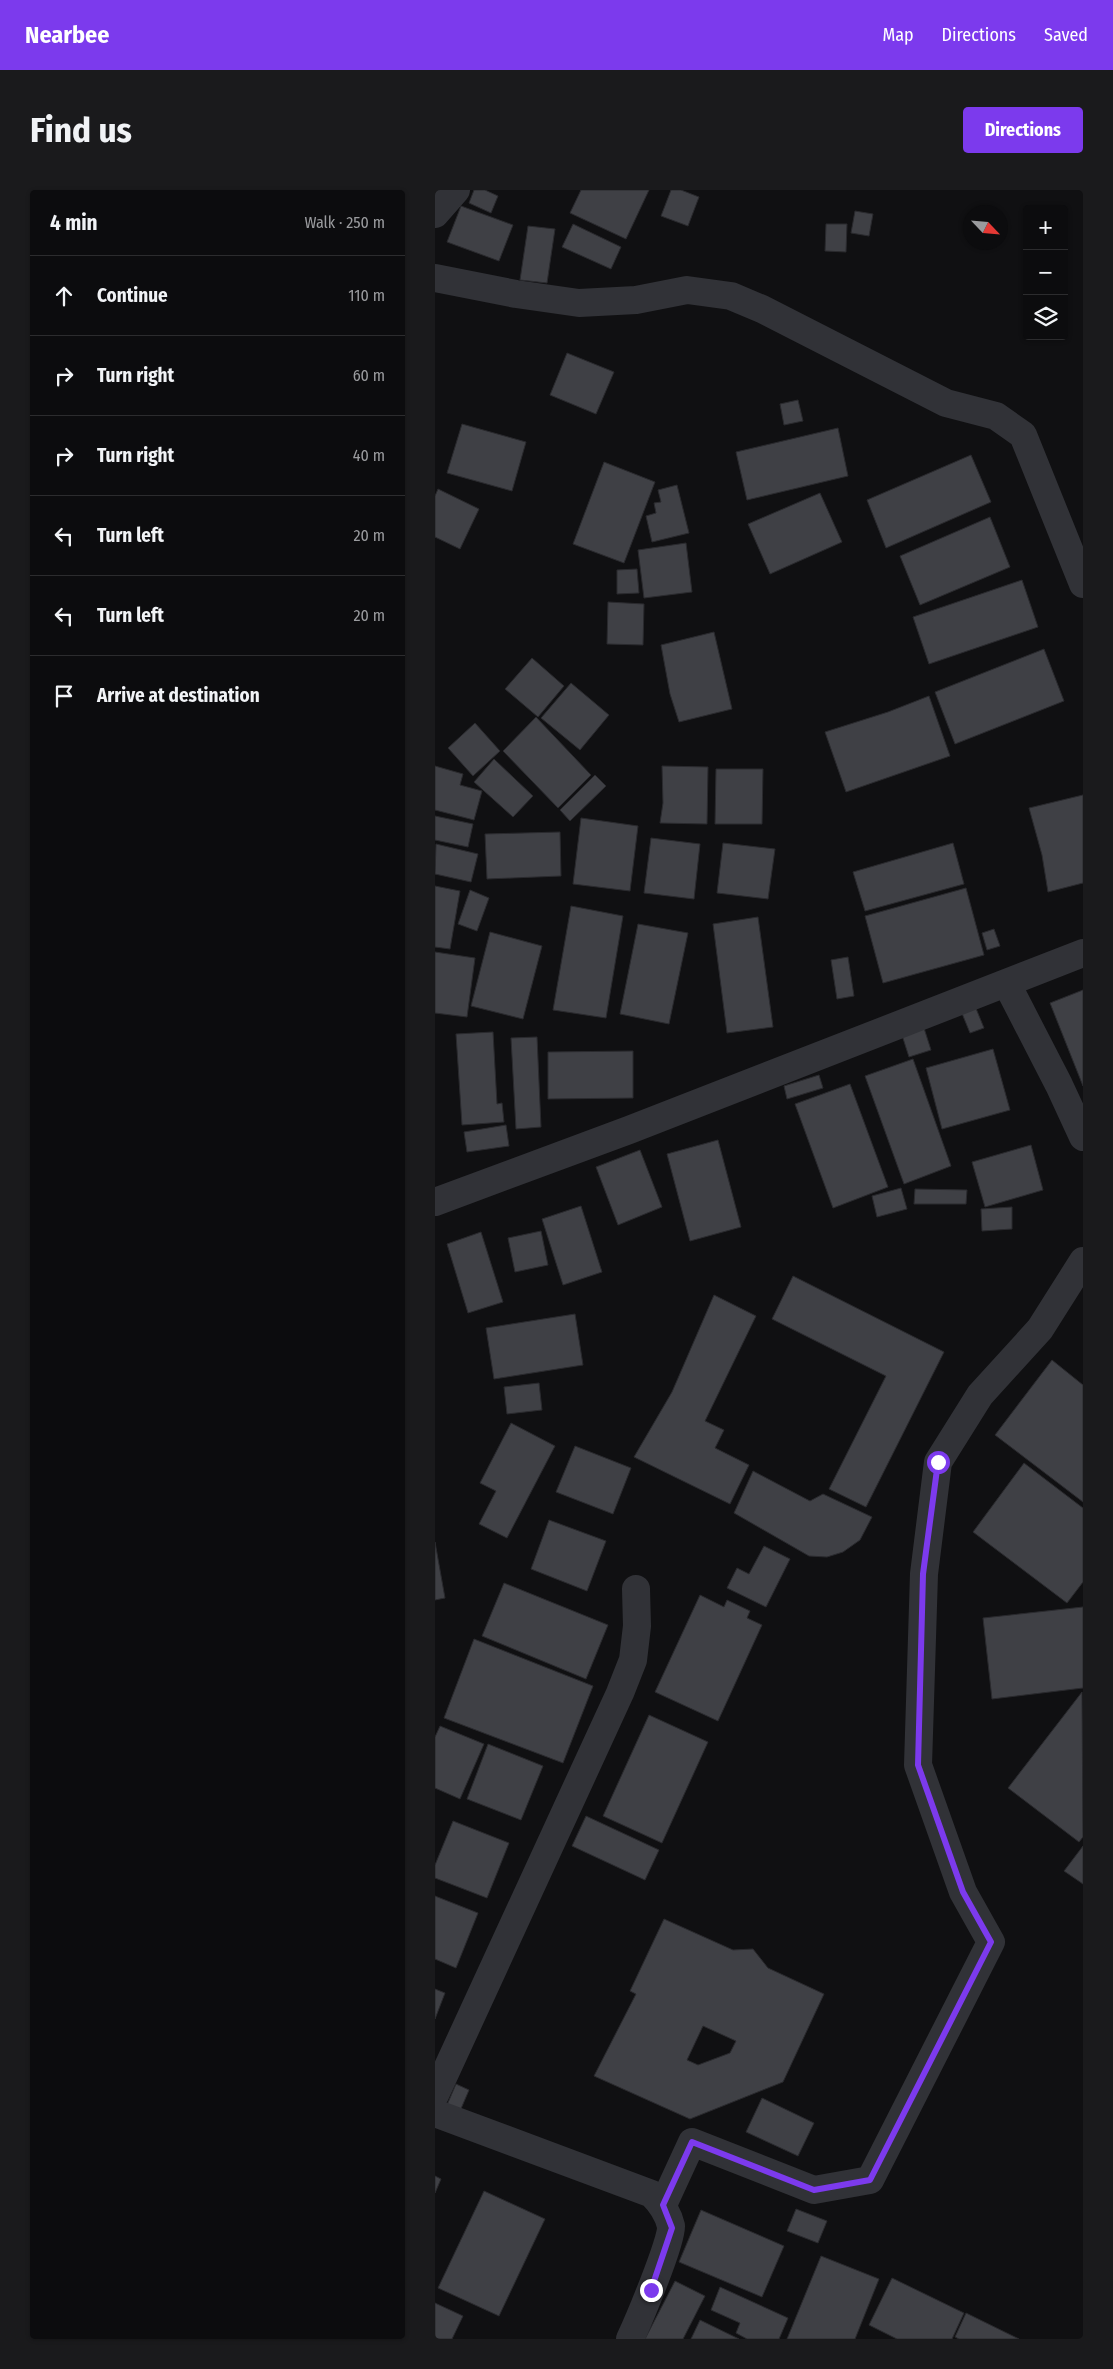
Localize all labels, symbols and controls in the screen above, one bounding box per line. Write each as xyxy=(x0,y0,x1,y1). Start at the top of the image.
text: Nearbee xyxy=(25,21,109,49)
text: Map xyxy=(882,24,914,46)
text: Directions xyxy=(942,24,1016,46)
text: Saved xyxy=(1044,24,1088,46)
button: Directions xyxy=(963,107,1083,153)
text: Find us xyxy=(30,109,132,151)
north arrow xyxy=(963,205,1008,250)
map controls xyxy=(1023,205,1068,340)
button: + xyxy=(1023,205,1068,250)
text: 4 min xyxy=(50,210,98,236)
text: Walk · 250 m xyxy=(304,213,385,232)
button: − xyxy=(1023,250,1068,295)
icon: ahead xyxy=(50,282,78,310)
text: Continue xyxy=(97,284,168,307)
text: 110 m xyxy=(348,286,385,305)
button: layers xyxy=(1023,295,1068,340)
icon: right xyxy=(50,362,78,390)
text: Turn right xyxy=(97,364,174,387)
text: 60 m xyxy=(353,366,385,385)
icon: right xyxy=(50,442,78,470)
text: Turn right xyxy=(97,444,174,467)
text: 40 m xyxy=(353,446,385,465)
icon: left xyxy=(50,522,78,550)
text: Turn left xyxy=(97,524,164,547)
text: 20 m xyxy=(354,526,385,545)
icon: left xyxy=(50,602,78,630)
text: Turn left xyxy=(97,604,164,627)
text: 20 m xyxy=(354,606,385,625)
icon: arrive xyxy=(50,682,78,710)
text: Arrive at destination xyxy=(97,684,260,707)
route start xyxy=(927,1451,950,1474)
route end xyxy=(640,2279,663,2302)

